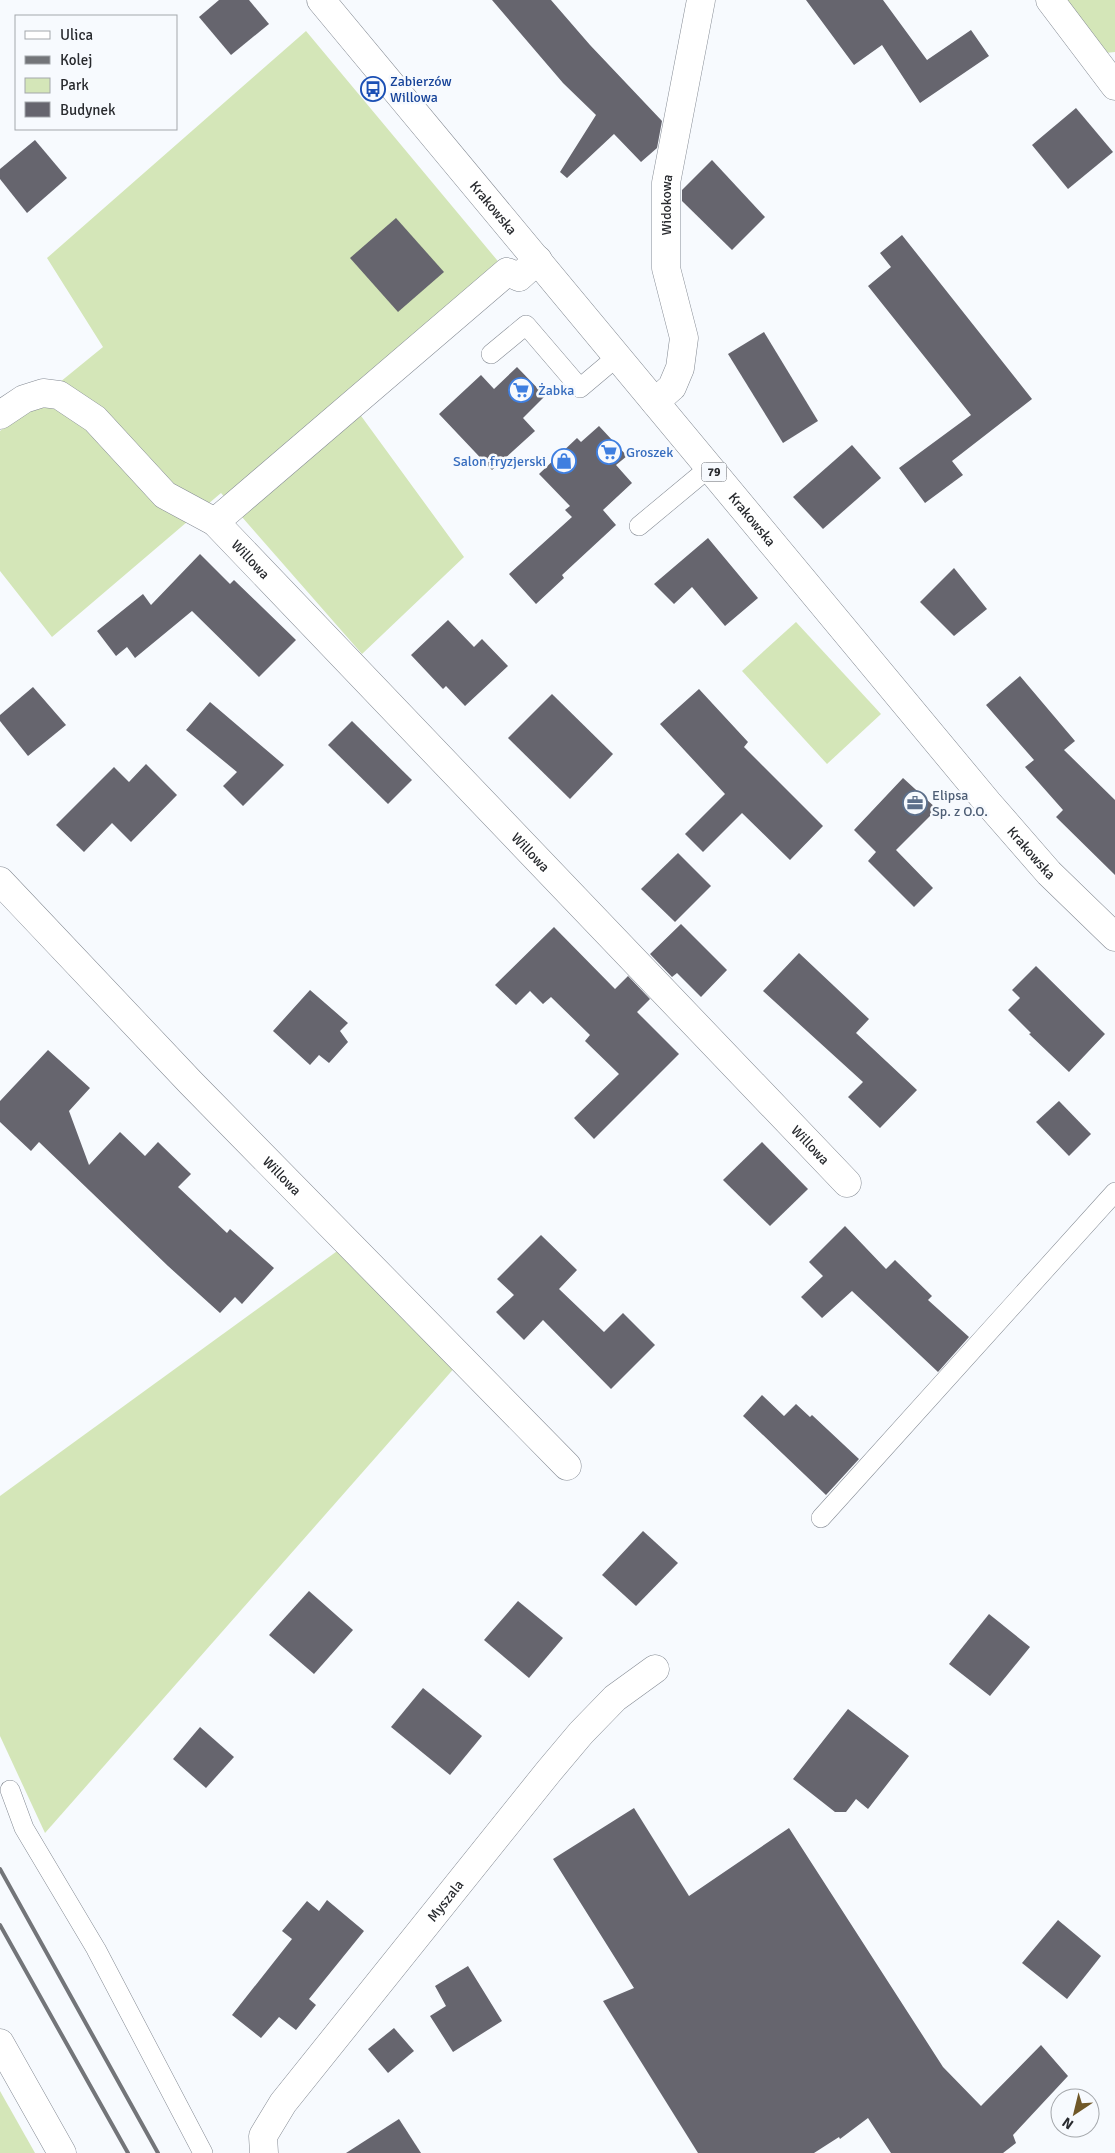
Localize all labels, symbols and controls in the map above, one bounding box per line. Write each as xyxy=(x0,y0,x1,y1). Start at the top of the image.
legend xyxy=(15,15,178,130)
text: Ulica xyxy=(60,26,93,44)
text: Kolej xyxy=(60,51,92,69)
place label: Zabierzów Willowa xyxy=(390,73,452,106)
text: Park xyxy=(60,76,89,94)
bus stop icon: Zabierzów Willowa xyxy=(360,76,386,102)
text: Budynek xyxy=(60,101,116,119)
street label: Widokowa xyxy=(658,173,677,236)
street label: Krakowska xyxy=(466,178,520,238)
supermarket icon: Żabka xyxy=(508,377,534,403)
place label: Żabka xyxy=(538,382,574,399)
supermarket icon: Groszek xyxy=(596,439,622,465)
place label: Groszek xyxy=(626,444,673,461)
shop icon: Salon fryzjerski xyxy=(551,448,577,474)
place label: Salon fryzjerski xyxy=(453,453,546,470)
road number: 79 xyxy=(702,462,726,482)
street label: Krakowska xyxy=(725,489,779,550)
street label: Willowa xyxy=(228,537,273,583)
place label: Elipsa Sp. z O.O. xyxy=(932,787,988,820)
office icon: Elipsa Sp. z O.O. xyxy=(902,790,928,816)
street label: Krakowska xyxy=(1003,823,1059,883)
street label: Willowa xyxy=(508,829,553,876)
street label: Willowa xyxy=(787,1122,833,1168)
street label: Willowa xyxy=(259,1153,305,1199)
street label: Myszala xyxy=(424,1877,467,1925)
north arrow xyxy=(1050,2088,1100,2138)
text: N xyxy=(1059,2113,1077,2133)

